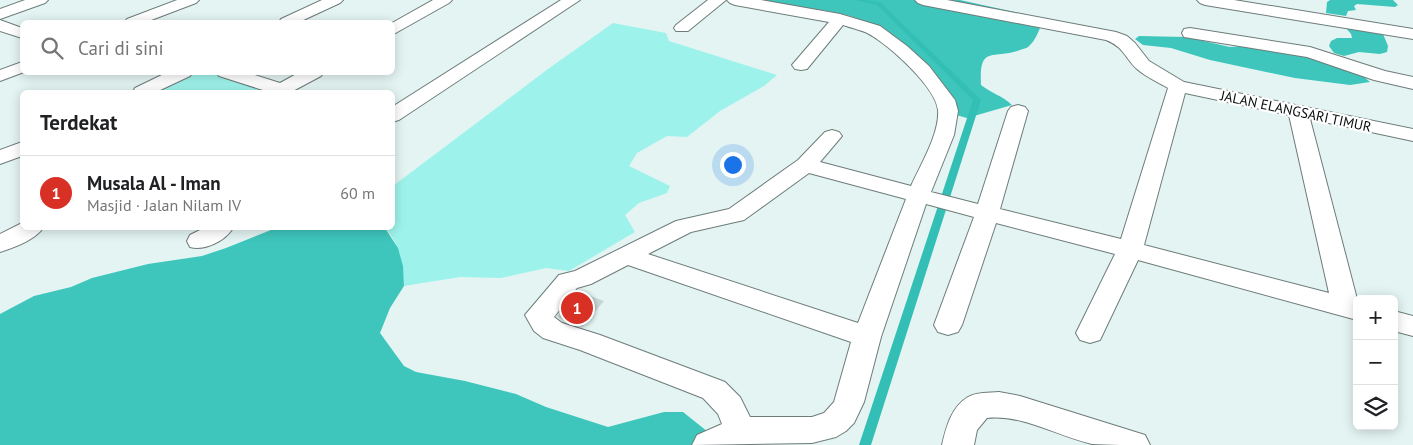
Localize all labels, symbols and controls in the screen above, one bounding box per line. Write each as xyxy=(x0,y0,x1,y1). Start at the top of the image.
search box xyxy=(20,20,395,75)
icon: search xyxy=(38,34,66,62)
text: Cari di sini xyxy=(78,36,164,60)
street label: JALAN ELANGSARI TIMUR xyxy=(1218,86,1373,136)
text: Terdekat xyxy=(40,109,117,136)
your location xyxy=(720,152,746,178)
text: Musala Al - Iman xyxy=(87,171,221,195)
text: 1 xyxy=(51,183,61,203)
text: 60 m xyxy=(340,183,375,203)
text: Masjid · Jalan Nilam IV xyxy=(87,195,241,215)
pin: 1 xyxy=(561,289,593,327)
map controls xyxy=(1353,295,1398,430)
button: + xyxy=(1353,295,1398,340)
button: − xyxy=(1353,340,1398,385)
button: layers xyxy=(1353,385,1398,430)

